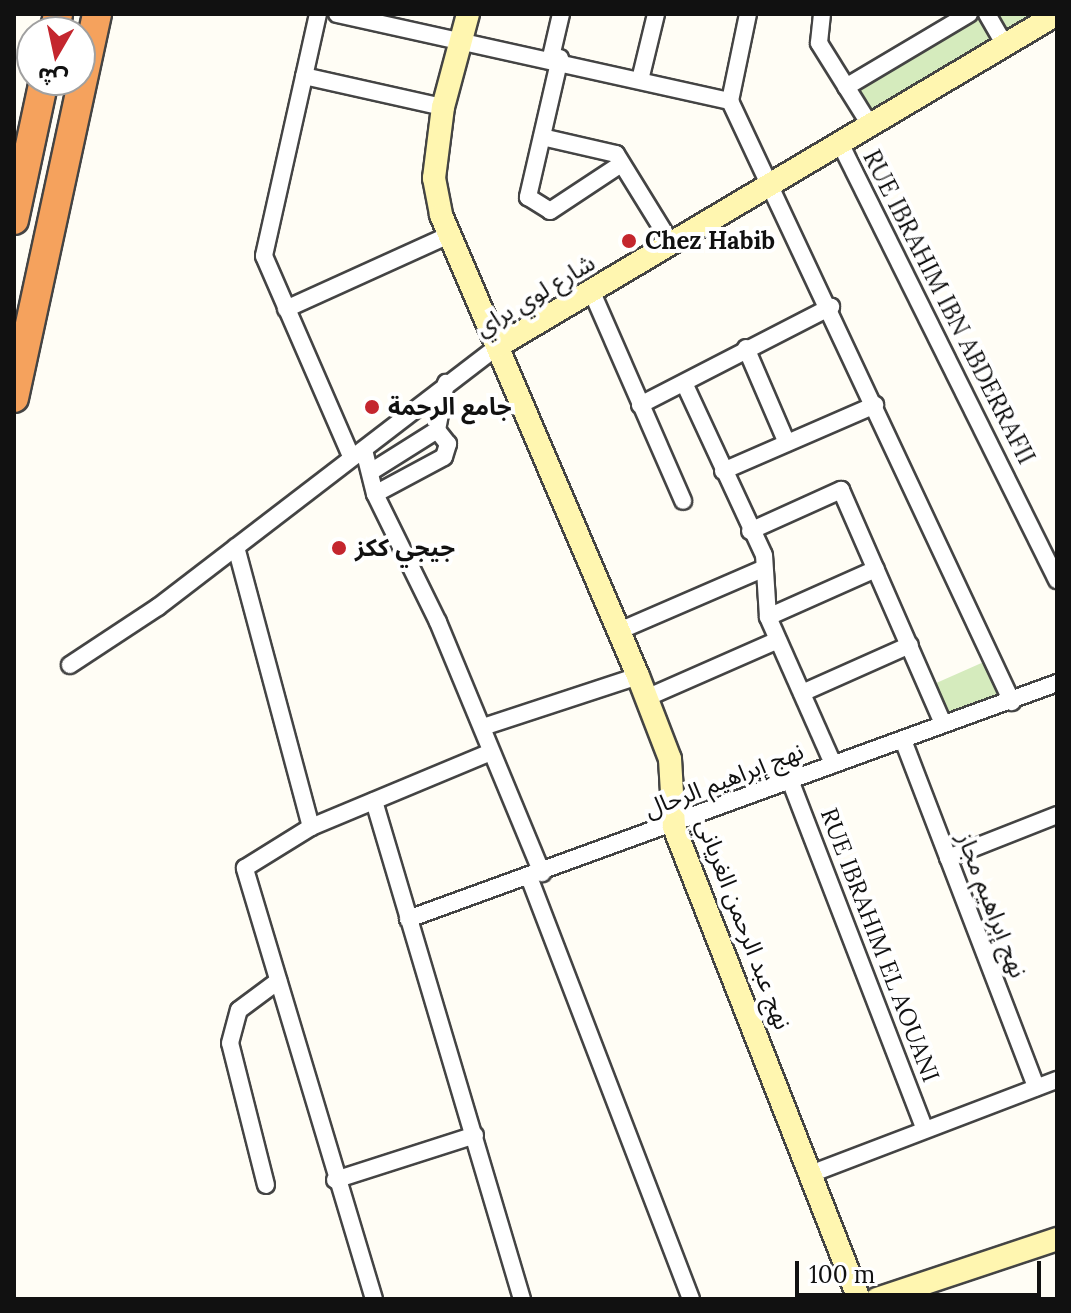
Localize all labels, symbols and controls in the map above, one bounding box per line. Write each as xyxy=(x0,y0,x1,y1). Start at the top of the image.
north arrow xyxy=(16,16,96,96)
text: ش xyxy=(35,62,70,94)
street label: RUE IBRAHIM IBN ABDERRAFII xyxy=(857,145,1041,469)
place label: Chez Habib xyxy=(645,227,775,255)
marker: Chez Habib xyxy=(620,232,638,250)
street label: شارع لوي براي xyxy=(470,248,600,342)
place label: جامع الرحمة xyxy=(388,393,512,421)
marker: جامع الرحمة xyxy=(363,398,381,416)
place label: جيجي ككز xyxy=(355,534,455,562)
marker: جيجي ككز xyxy=(330,539,348,557)
street label: نهج إبراهيم الرحال xyxy=(640,736,808,824)
street label: RUE IBRAHIM EL AOUANI xyxy=(814,804,946,1086)
street label: نهج عبد الرحمن الغرياني xyxy=(690,814,798,1034)
street label: نهج إبراهيم مجاز xyxy=(951,828,1033,982)
scale bar xyxy=(799,1245,1045,1295)
text: 100 m xyxy=(809,1259,875,1290)

